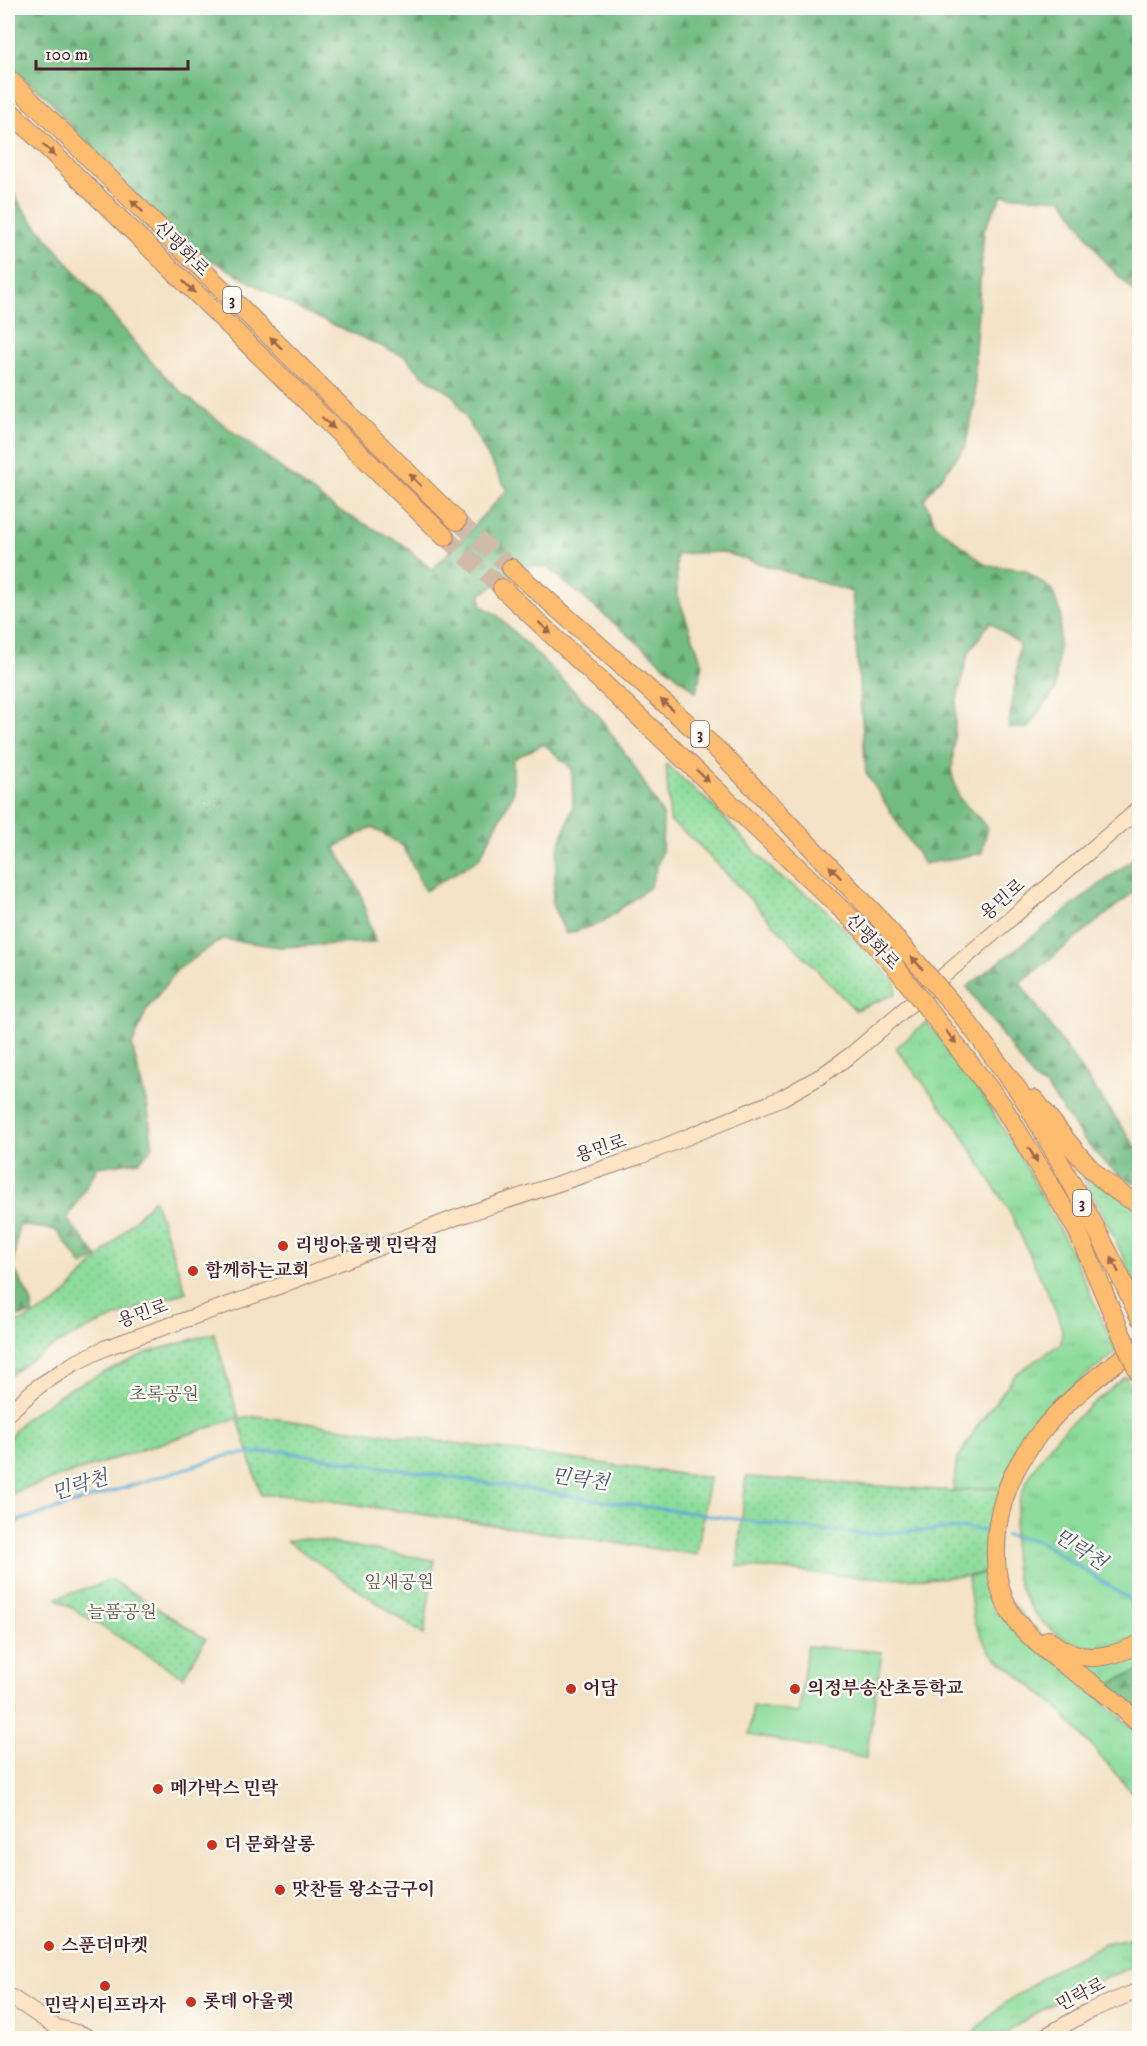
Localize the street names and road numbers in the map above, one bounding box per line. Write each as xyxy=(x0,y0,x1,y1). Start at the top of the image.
street label: 신평화로 xyxy=(149,217,213,281)
road number: 3 xyxy=(223,287,241,313)
road number: 3 xyxy=(691,721,709,747)
street label: 용민로 xyxy=(976,875,1030,925)
street label: 신평화로 xyxy=(840,909,904,975)
street label: 용민로 xyxy=(573,1130,629,1168)
road number: 3 xyxy=(1073,1190,1091,1216)
street label: 용민로 xyxy=(115,1295,171,1333)
street label: 민락로 xyxy=(1053,1973,1109,2017)

